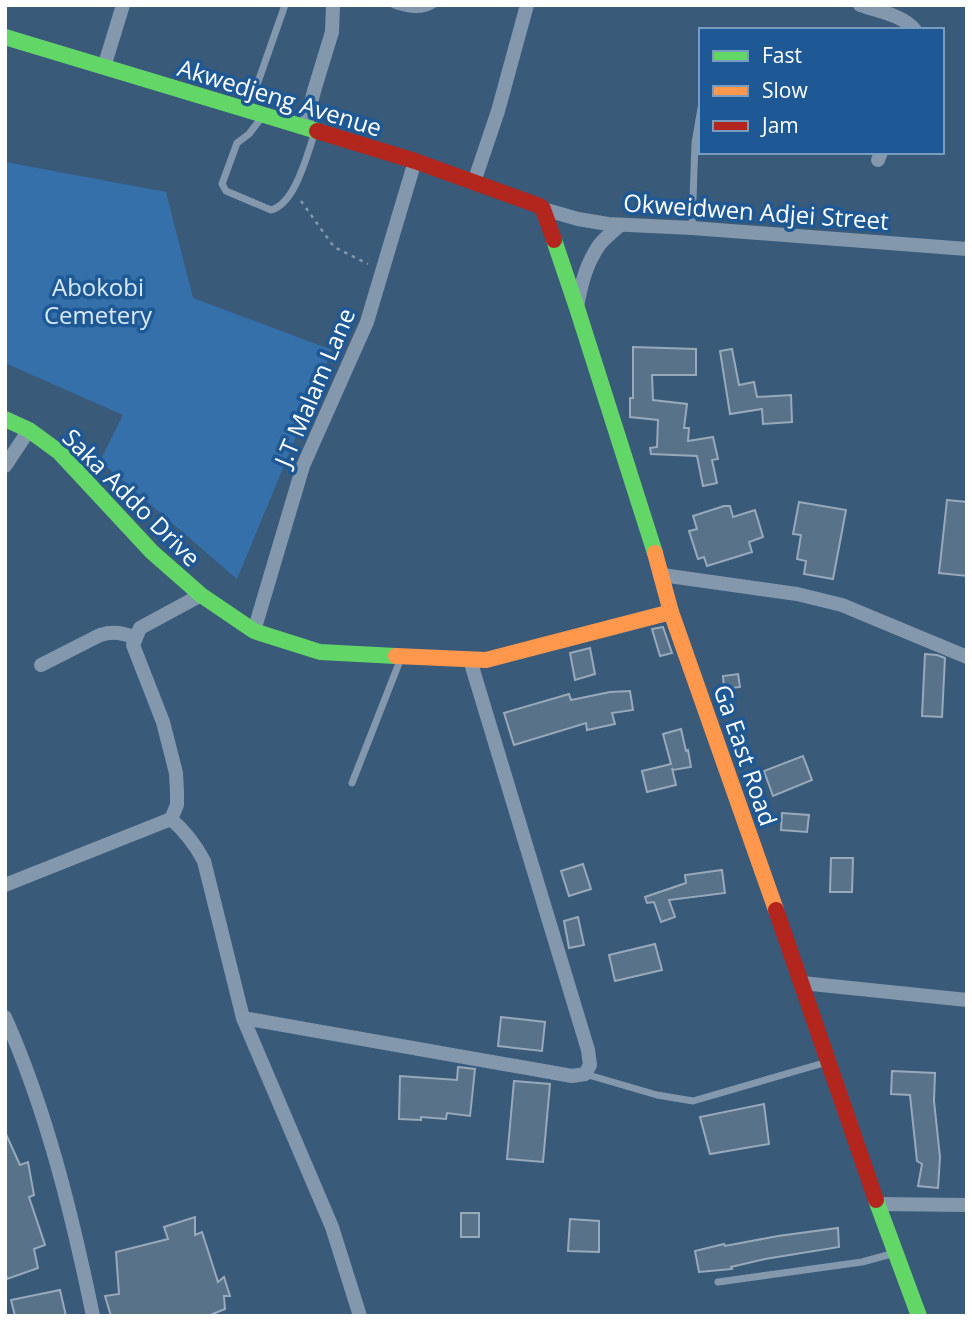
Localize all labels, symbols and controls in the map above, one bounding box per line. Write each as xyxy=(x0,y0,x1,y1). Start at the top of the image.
legend xyxy=(699,28,944,154)
text: Fast xyxy=(762,41,802,69)
street label: Akwedjeng Avenue xyxy=(174,50,386,144)
text: Slow xyxy=(762,76,808,104)
text: Jam xyxy=(760,111,799,139)
street label: Okweidwen Adjei Street xyxy=(622,185,890,237)
park label: Abokobi Cemetery xyxy=(44,270,153,331)
street label: J.T Malam Lane xyxy=(265,303,362,473)
street label: Saka Addo Drive xyxy=(56,421,208,573)
street label: Ga East Road xyxy=(706,680,786,830)

